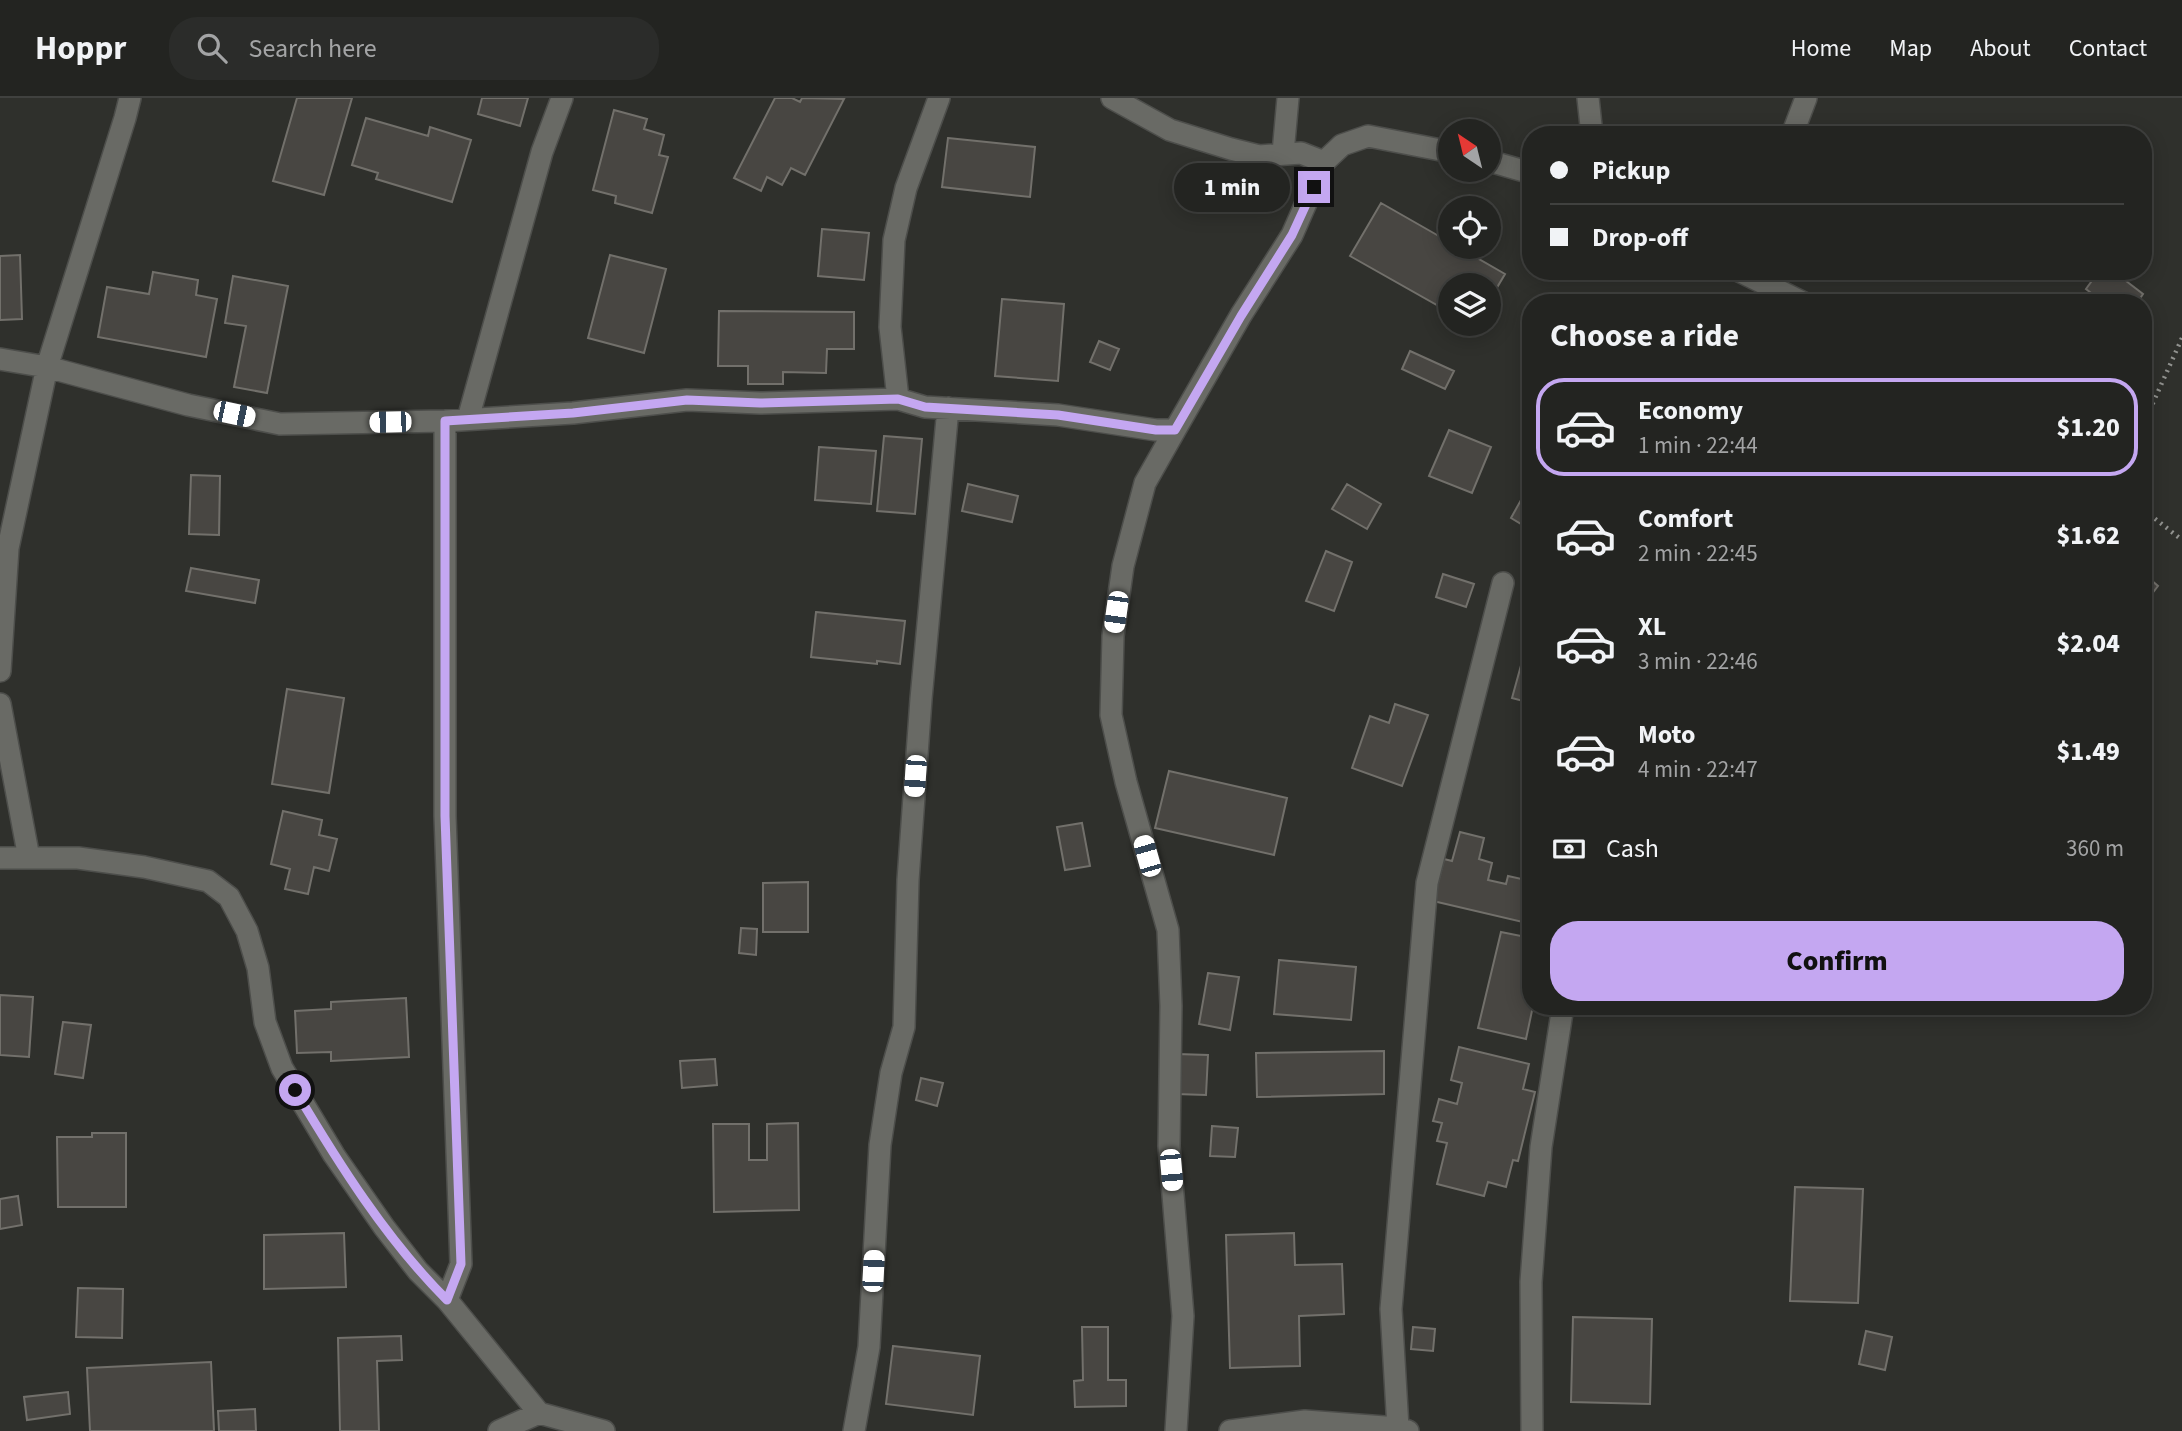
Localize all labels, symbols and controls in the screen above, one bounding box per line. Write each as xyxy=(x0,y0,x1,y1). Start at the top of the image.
search box xyxy=(169,17,659,80)
text: Hoppr xyxy=(35,25,127,72)
icon: search xyxy=(193,29,231,67)
text: Search here xyxy=(249,30,377,67)
text: Home xyxy=(1791,31,1851,66)
text: Map xyxy=(1889,31,1932,66)
text: About xyxy=(1970,31,2031,66)
text: Contact xyxy=(2069,31,2147,66)
north arrow xyxy=(1438,119,1502,182)
map controls xyxy=(1438,119,1501,336)
text: Pickup xyxy=(1592,152,1670,189)
callout: 1 min xyxy=(1174,162,1290,212)
text: 1 min xyxy=(1204,171,1260,204)
route end xyxy=(1298,171,1330,203)
button: locate xyxy=(1438,196,1501,259)
text: Drop-off xyxy=(1592,219,1688,256)
button: layers xyxy=(1438,273,1501,336)
text: Choose a ride xyxy=(1550,313,1739,359)
text: Economy xyxy=(1638,392,1743,429)
icon: car xyxy=(1554,396,1617,459)
car xyxy=(212,399,257,429)
text: $1.20 xyxy=(2056,409,2120,446)
car xyxy=(369,411,412,433)
text: 1 min · 22:44 xyxy=(1638,429,1758,462)
text: Comfort xyxy=(1638,500,1733,537)
icon: car xyxy=(1554,504,1617,567)
text: $1.62 xyxy=(2056,517,2120,554)
text: 2 min · 22:45 xyxy=(1638,537,1758,570)
car xyxy=(1103,590,1130,634)
text: XL xyxy=(1638,608,1666,645)
icon: car xyxy=(1554,612,1617,675)
text: $2.04 xyxy=(2056,625,2120,662)
text: 3 min · 22:46 xyxy=(1638,645,1758,678)
text: Moto xyxy=(1638,716,1695,753)
icon: car xyxy=(1554,720,1617,783)
text: $1.49 xyxy=(2056,733,2120,770)
text: 4 min · 22:47 xyxy=(1638,753,1758,786)
car xyxy=(904,754,927,798)
icon: cash xyxy=(1550,830,1588,868)
text: Cash xyxy=(1606,830,1659,867)
text: 360 m xyxy=(2066,832,2124,865)
car xyxy=(1132,833,1163,879)
button: Confirm xyxy=(1550,921,2124,1001)
route start xyxy=(279,1074,311,1106)
car xyxy=(1159,1148,1184,1192)
car xyxy=(862,1249,885,1293)

